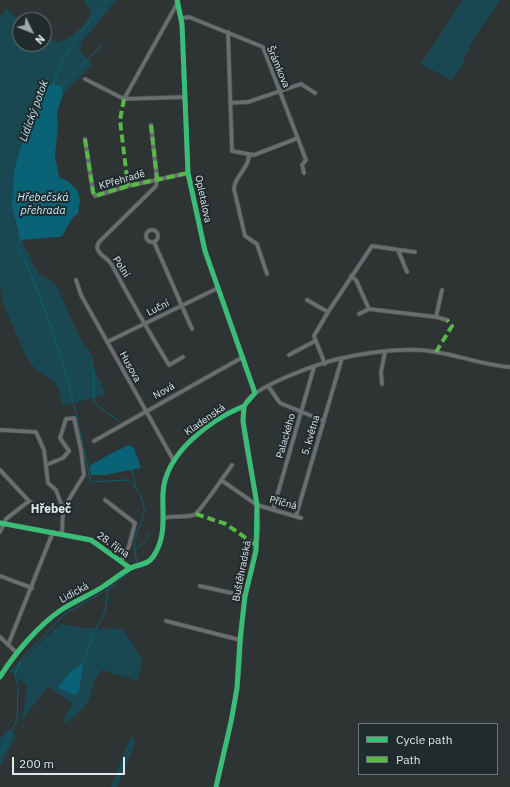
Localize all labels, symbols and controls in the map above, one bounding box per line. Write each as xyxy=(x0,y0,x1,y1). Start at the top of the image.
north arrow xyxy=(12,12,52,52)
text: N xyxy=(32,32,48,47)
street label: Šrámkova xyxy=(264,44,292,90)
water label: Lidický potok xyxy=(17,79,51,143)
street label: KPřehradě xyxy=(98,168,146,192)
street label: Opletalova xyxy=(192,174,214,224)
water label: Hřebečská přehrada xyxy=(17,191,69,217)
street label: Polní xyxy=(110,254,132,280)
street label: Luční xyxy=(145,297,171,319)
street label: Husova xyxy=(117,350,143,384)
street label: Nová xyxy=(151,380,177,402)
street label: Kladenská xyxy=(182,402,228,438)
street label: Palackého xyxy=(274,412,298,460)
street label: 5. května xyxy=(300,414,322,456)
street label: Příčná xyxy=(268,494,298,512)
district label: Hřebeč xyxy=(31,503,71,517)
street label: 28. října xyxy=(94,530,132,560)
street label: Buštěhradská xyxy=(230,539,254,603)
street label: Lidická xyxy=(57,580,91,606)
legend xyxy=(358,723,498,775)
text: Cycle path xyxy=(396,732,453,747)
scale bar xyxy=(14,749,127,775)
text: Path xyxy=(396,752,421,767)
text: 200 m xyxy=(19,756,54,771)

